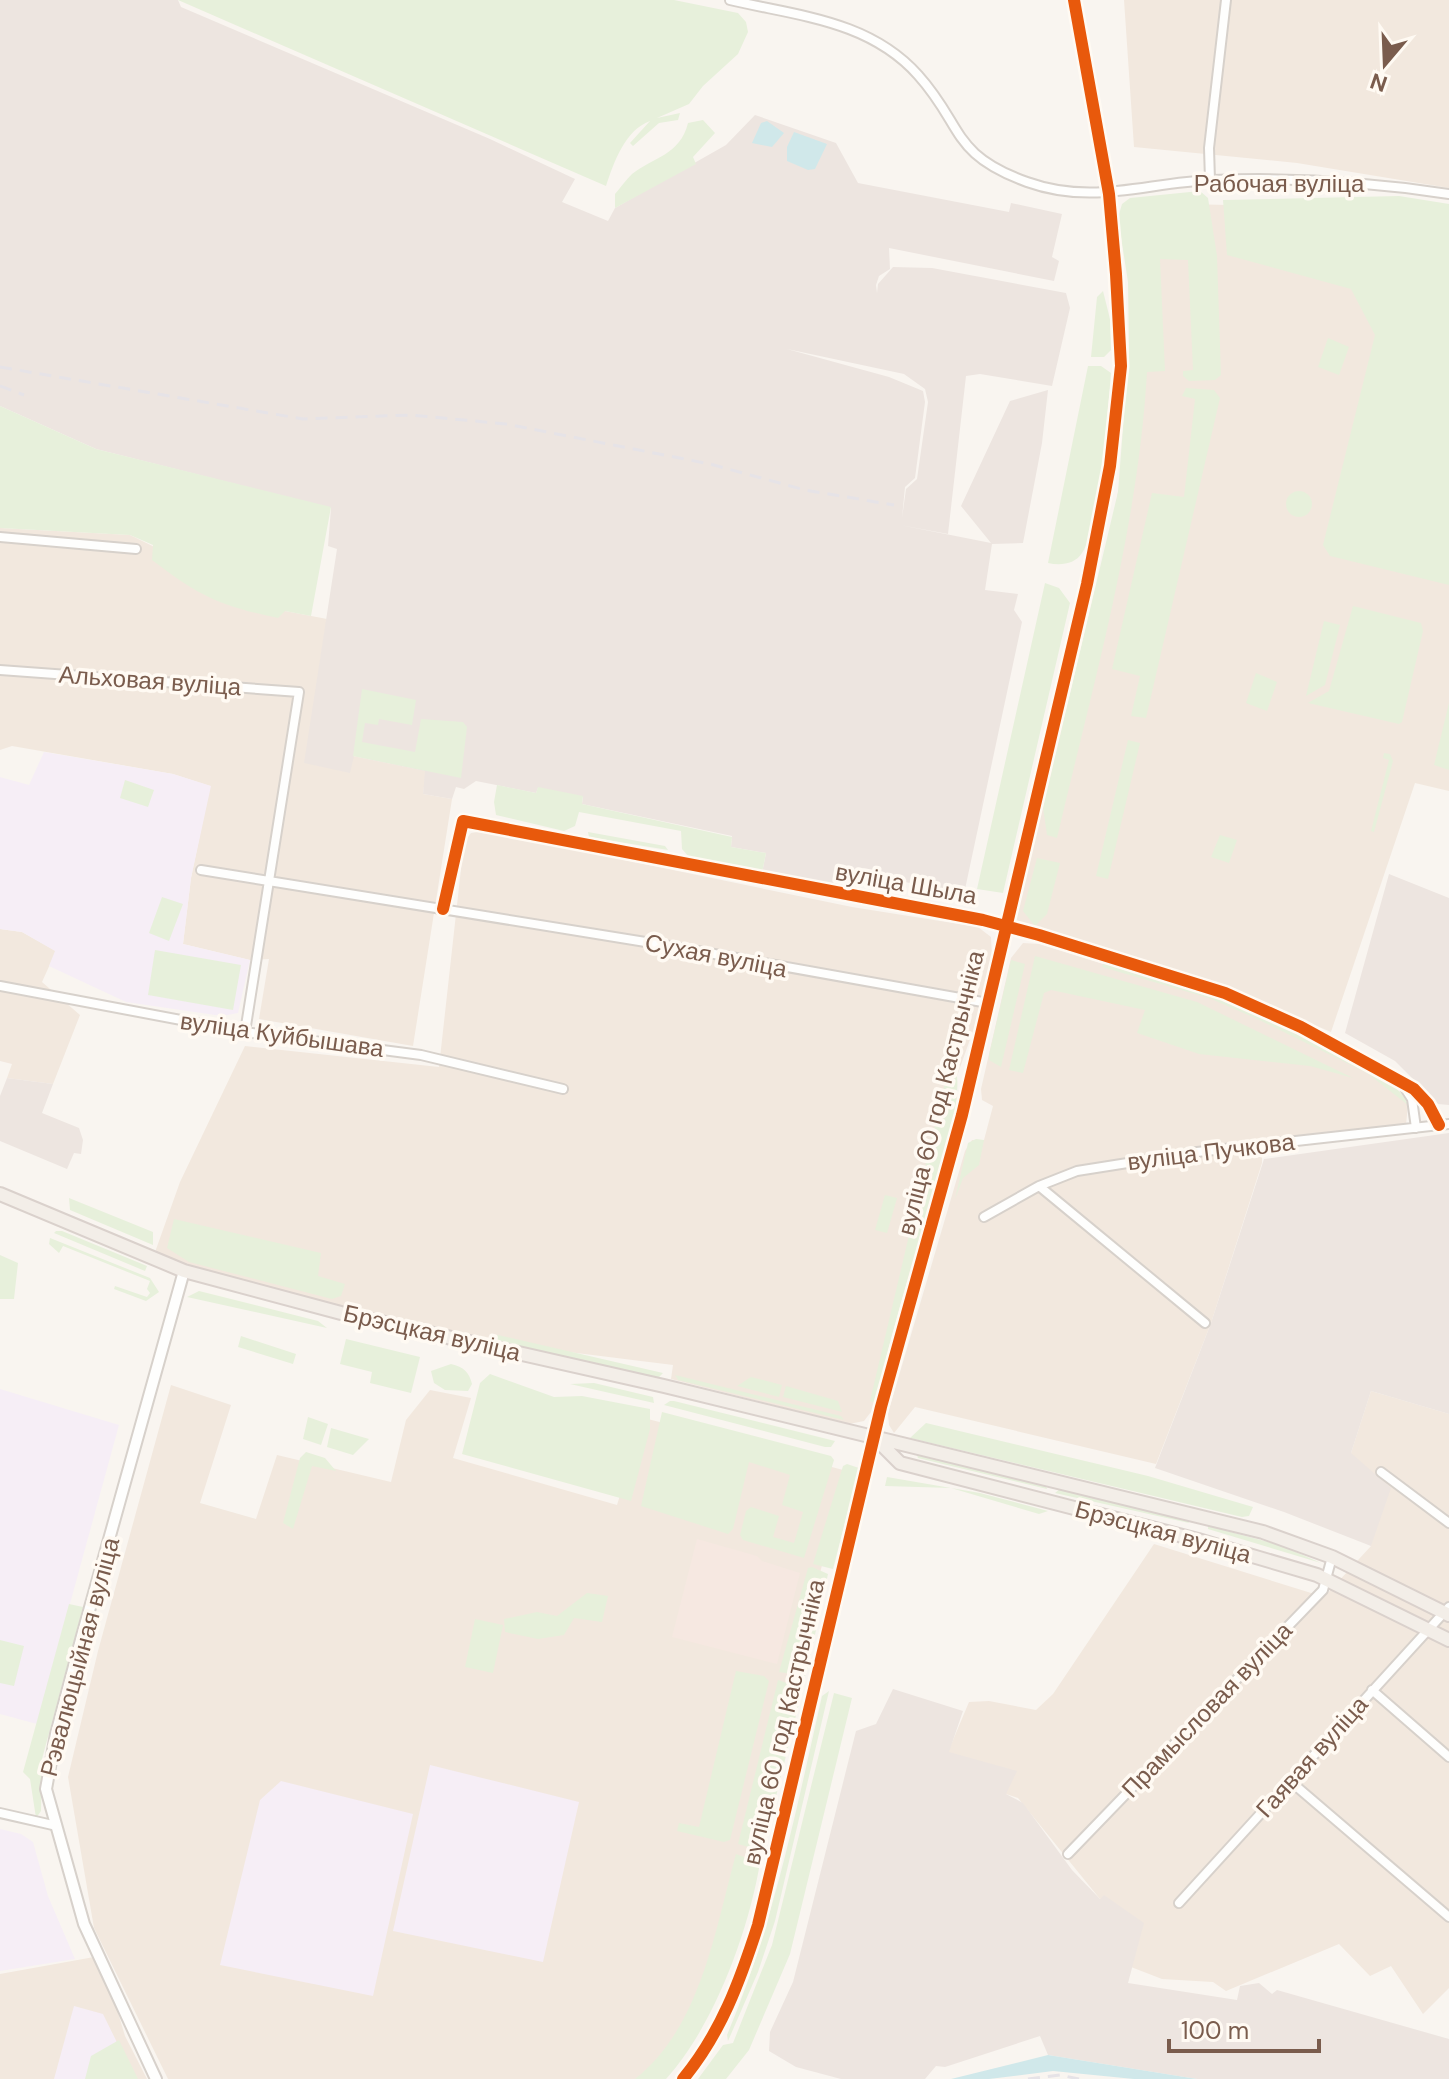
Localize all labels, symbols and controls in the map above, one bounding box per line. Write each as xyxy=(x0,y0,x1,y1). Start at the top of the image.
north arrow xyxy=(1345,24,1425,104)
text: N xyxy=(1366,66,1391,99)
street label: Рабочая вуліца xyxy=(1194,168,1365,199)
street label: Альховая вуліца xyxy=(58,659,243,702)
street label: вуліца Шыла xyxy=(833,856,980,911)
street label: Сухая вуліца xyxy=(642,927,790,985)
street label: вуліца 60 год Кастрычніка xyxy=(890,947,991,1238)
street label: вуліца Куйбышава xyxy=(178,1005,387,1064)
street label: вуліца Пучкова xyxy=(1126,1126,1297,1177)
street label: Брэсцкая вуліца xyxy=(340,1297,524,1368)
street label: Брэсцкая вуліца xyxy=(1072,1493,1255,1570)
street label: Рэвалюцыйная вуліца xyxy=(33,1533,126,1780)
street label: вуліца 60 год Кастрычніка xyxy=(736,1575,832,1868)
street label: Прамысловая вуліца xyxy=(1115,1615,1299,1804)
street label: Гаявая вуліца xyxy=(1249,1689,1375,1824)
scale bar xyxy=(1169,2003,1319,2053)
text: 100 m xyxy=(1181,2015,1249,2046)

